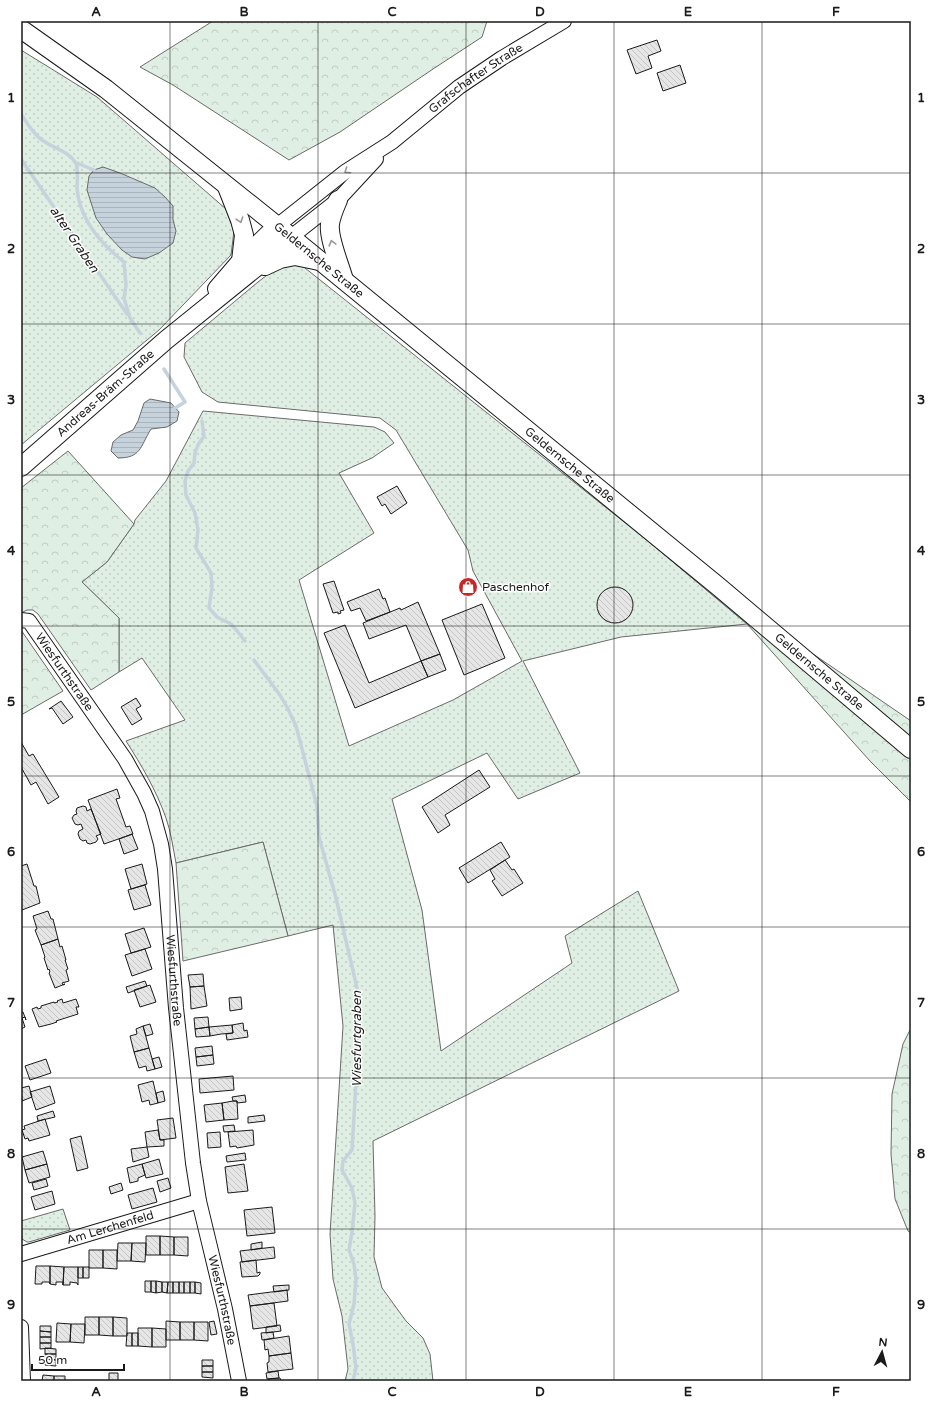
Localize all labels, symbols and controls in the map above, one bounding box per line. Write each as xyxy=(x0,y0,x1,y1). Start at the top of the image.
text: A xyxy=(91,4,101,20)
text: B xyxy=(239,4,249,20)
text: C xyxy=(387,4,397,20)
text: D xyxy=(535,4,545,20)
text: E xyxy=(684,4,692,20)
text: F xyxy=(832,4,840,20)
street label: Grafschafter Straße xyxy=(426,40,525,116)
text: 1 xyxy=(7,90,15,106)
text: 1 xyxy=(917,90,925,106)
one-way arrow xyxy=(344,166,351,174)
water label: alter Graben xyxy=(46,203,103,277)
one-way arrow xyxy=(235,217,244,224)
street label: Geldernsche Straße xyxy=(271,219,367,301)
one-way arrow xyxy=(329,239,337,246)
text: 2 xyxy=(7,241,15,257)
text: 2 xyxy=(917,241,925,257)
street label: Andreas-Bräm-Straße xyxy=(54,347,157,440)
text: 3 xyxy=(7,392,15,408)
text: 3 xyxy=(917,392,925,408)
street label: Geldernsche Straße xyxy=(522,424,618,506)
text: 4 xyxy=(7,543,16,559)
text: 4 xyxy=(917,543,926,559)
shop icon: Paschenhof xyxy=(457,576,479,598)
place label: Paschenhof xyxy=(482,580,550,594)
street label: Wiesfurthstraße xyxy=(32,630,96,714)
street label: Geldernsche Straße xyxy=(772,630,867,713)
text: 5 xyxy=(7,694,15,710)
text: 5 xyxy=(917,694,925,710)
text: 6 xyxy=(7,844,15,860)
text: 6 xyxy=(917,844,925,860)
street label: Wiesfurthstraße xyxy=(163,934,185,1027)
water label: Wiesfurtgraben xyxy=(349,990,365,1087)
text: 7 xyxy=(7,995,15,1011)
text: 7 xyxy=(917,995,925,1011)
text: 8 xyxy=(7,1146,15,1162)
text: 8 xyxy=(917,1146,925,1162)
street label: Am Lerchenfeld xyxy=(65,1208,155,1247)
street label: Wiesfurthstraße xyxy=(205,1254,239,1346)
text: 9 xyxy=(7,1297,15,1313)
text: 9 xyxy=(917,1297,925,1313)
north arrow xyxy=(862,1332,902,1372)
text: N xyxy=(878,1336,888,1349)
scale bar xyxy=(32,1346,124,1372)
text: 50 m xyxy=(38,1353,67,1367)
text: A xyxy=(91,1384,101,1400)
text: B xyxy=(239,1384,249,1400)
text: C xyxy=(387,1384,397,1400)
text: D xyxy=(535,1384,545,1400)
text: E xyxy=(684,1384,692,1400)
text: F xyxy=(832,1384,840,1400)

